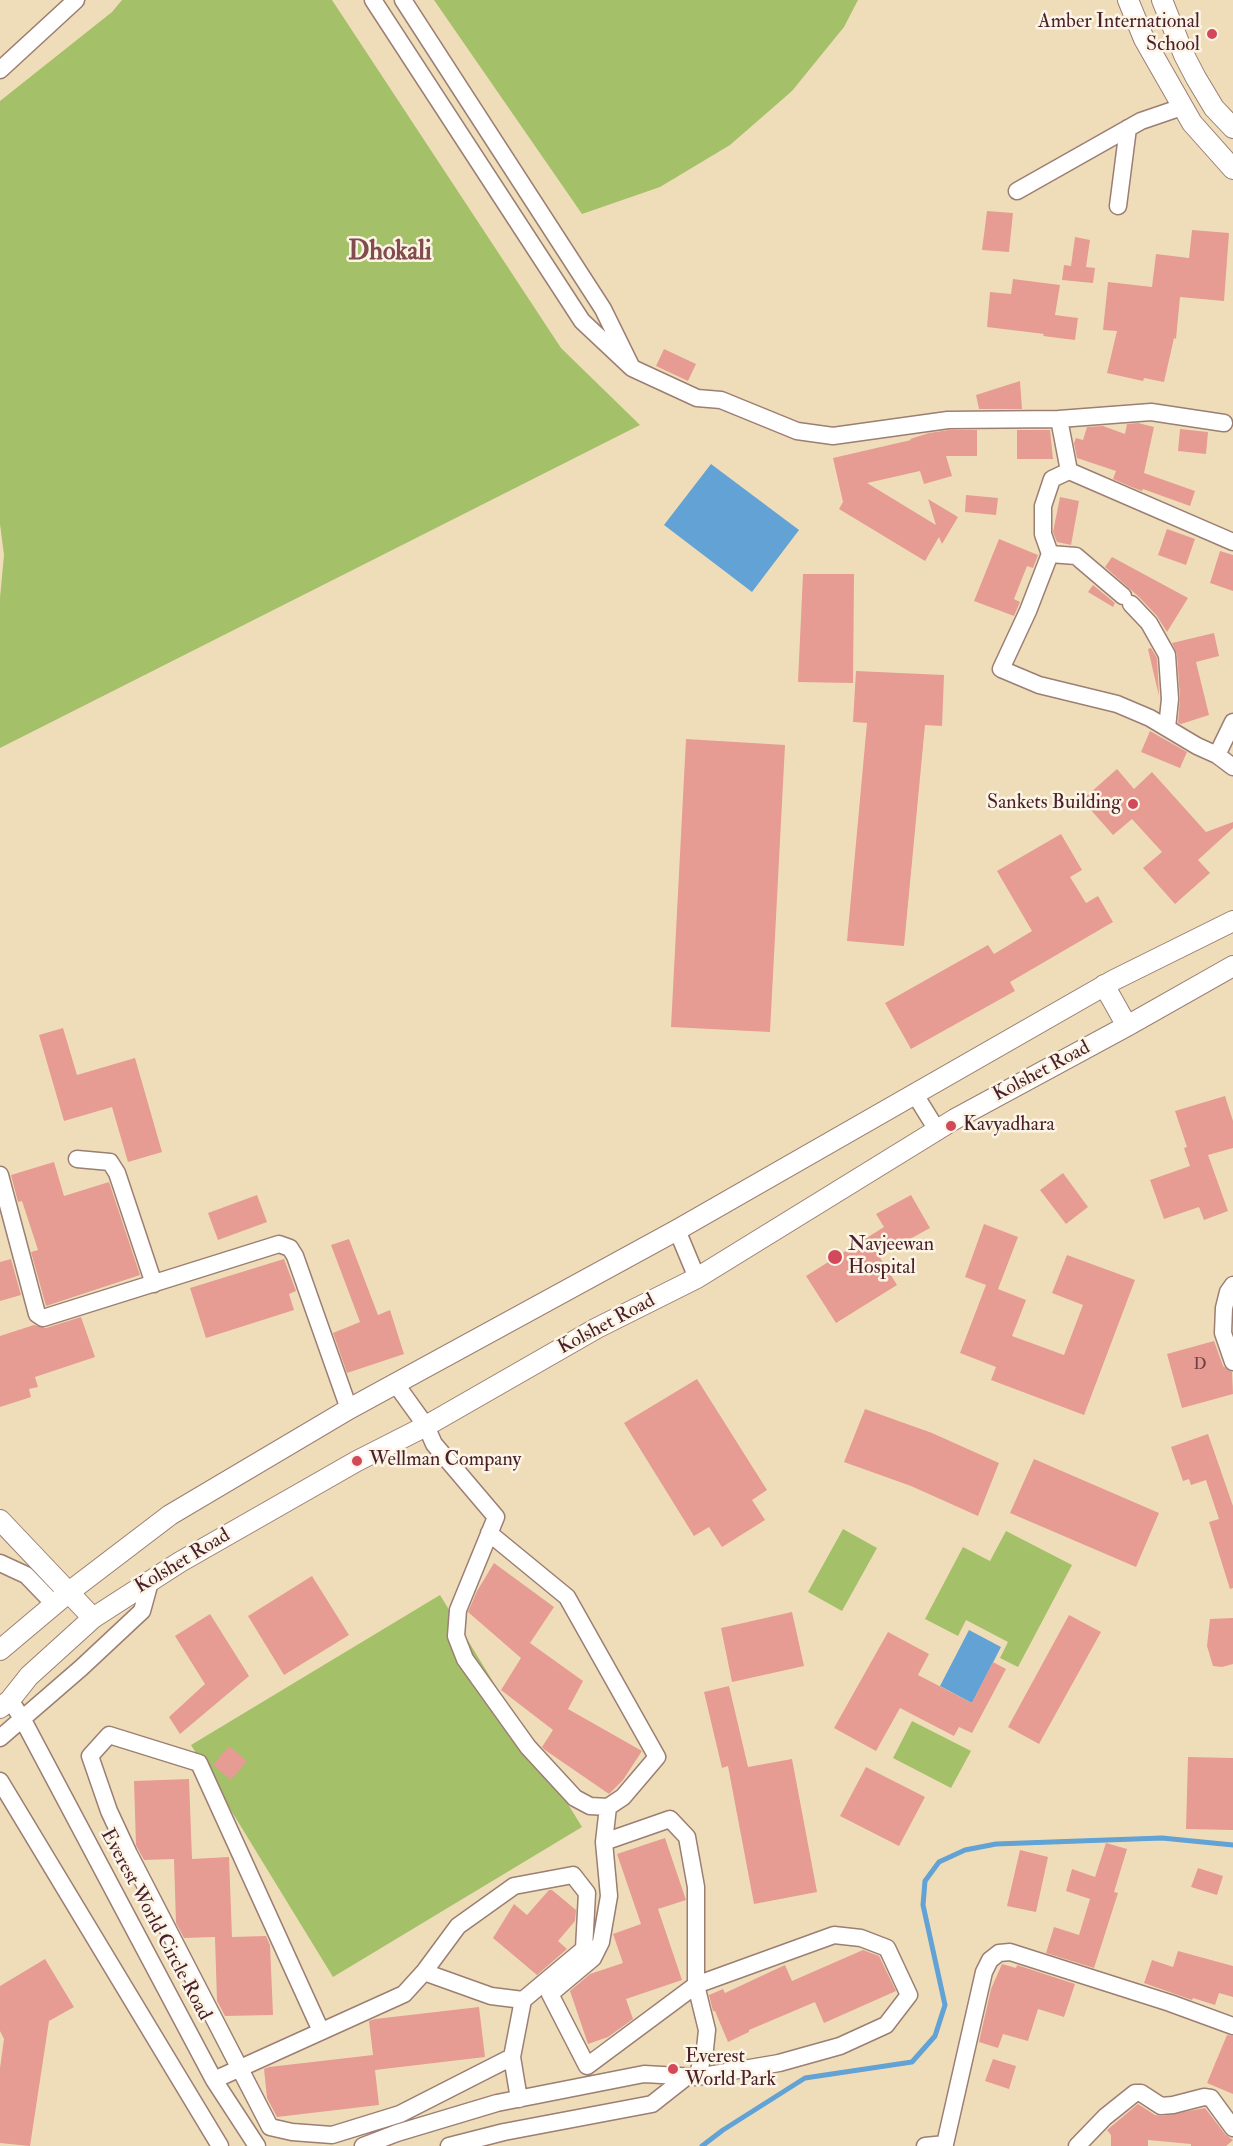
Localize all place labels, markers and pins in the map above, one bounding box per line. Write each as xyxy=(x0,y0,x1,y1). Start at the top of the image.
place label: Amber International School xyxy=(1038,11,1200,58)
marker: Amber International School xyxy=(1205,27,1219,41)
place label: Sankets Building xyxy=(987,792,1121,816)
marker: Sankets Building xyxy=(1126,797,1140,811)
place label: Kavyadhara xyxy=(963,1114,1055,1138)
marker: Kavyadhara xyxy=(944,1119,958,1133)
place label: Navjeewan Hospital xyxy=(848,1234,934,1281)
marker: Navjeewan Hospital xyxy=(826,1248,844,1266)
place label: Wellman Company xyxy=(369,1449,521,1473)
marker: Wellman Company xyxy=(350,1454,364,1468)
place label: Everest World Park xyxy=(685,2046,776,2093)
marker: Everest World Park xyxy=(666,2062,680,2076)

